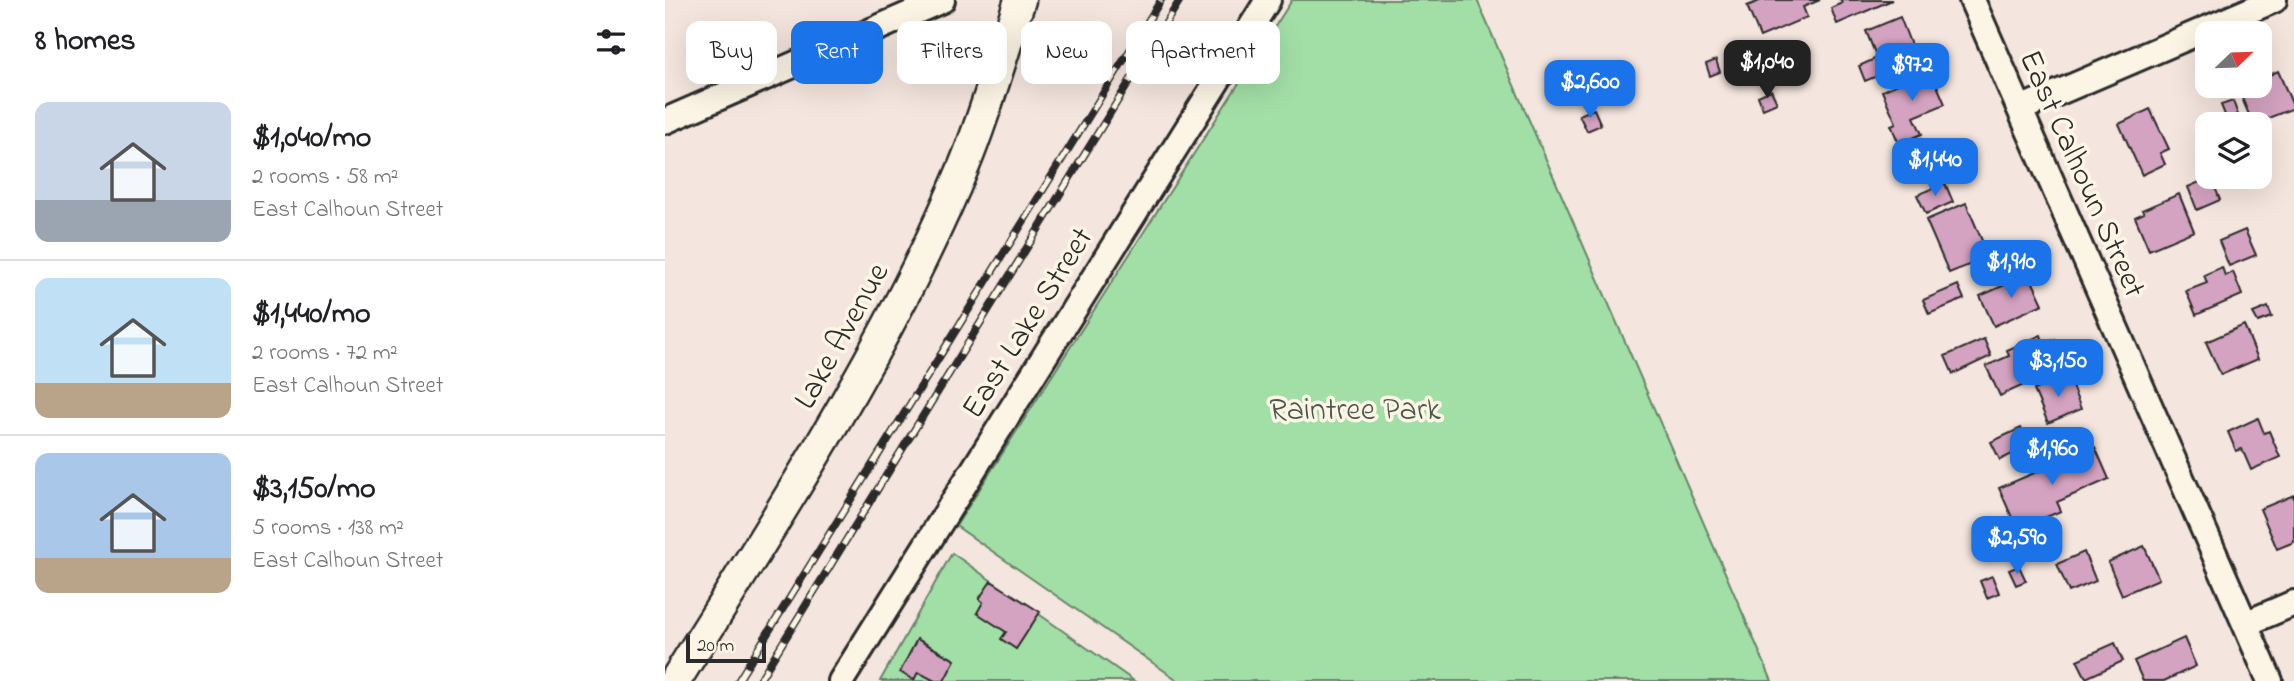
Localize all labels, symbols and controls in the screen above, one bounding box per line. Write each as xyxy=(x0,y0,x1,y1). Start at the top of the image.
text: 8 homes xyxy=(35,20,136,64)
chip: Buy xyxy=(686,21,777,84)
chip: Rent xyxy=(791,21,883,84)
chip: Filters xyxy=(897,21,1007,84)
chip: New xyxy=(1021,21,1112,84)
chip: Apartment xyxy=(1126,21,1280,84)
north arrow xyxy=(2195,21,2271,98)
map controls xyxy=(2195,21,2272,189)
icon: filters xyxy=(592,23,630,61)
pin: $1,040 xyxy=(1710,41,1824,100)
pin: $972 xyxy=(1871,43,1953,103)
street label: East Calhoun Street xyxy=(2005,43,2157,306)
text: $1,040 xyxy=(1740,46,1794,79)
text: $972 xyxy=(1891,49,1933,82)
pin: $2,600 xyxy=(1533,60,1647,120)
text: $2,600 xyxy=(1560,66,1620,99)
button: layers xyxy=(2195,112,2272,189)
text: $1,040/mo xyxy=(252,117,371,161)
icon: home xyxy=(91,130,175,214)
pin: $1,440 xyxy=(1878,138,1992,198)
text: $1,440 xyxy=(1908,144,1962,177)
text: 2 rooms · 58 m² xyxy=(252,161,398,194)
text: East Calhoun Street xyxy=(252,194,443,227)
street label: East Lake Street xyxy=(951,219,1107,429)
pin: $1,910 xyxy=(1954,240,2068,300)
text: $1,910 xyxy=(1986,246,2036,279)
street label: Lake Avenue xyxy=(783,254,903,419)
text: $1,440/mo xyxy=(252,293,371,337)
icon: home xyxy=(91,306,175,390)
text: 2 rooms · 72 m² xyxy=(252,337,398,370)
pin: $3,150 xyxy=(2001,340,2115,399)
text: $3,150 xyxy=(2029,345,2087,378)
text: East Calhoun Street xyxy=(252,370,443,403)
park label: Raintree Park xyxy=(1269,388,1442,435)
pin: $1,960 xyxy=(1995,428,2109,487)
text: $1,960 xyxy=(2026,433,2078,466)
text: $3,150/mo xyxy=(252,468,376,512)
icon: home xyxy=(91,481,175,565)
text: 5 rooms · 138 m² xyxy=(252,512,404,545)
pin: $2,590 xyxy=(1960,516,2074,576)
text: $2,590 xyxy=(1987,522,2047,555)
text: East Calhoun Street xyxy=(252,545,443,578)
scale bar xyxy=(686,632,767,664)
text: 20 m xyxy=(697,633,734,660)

